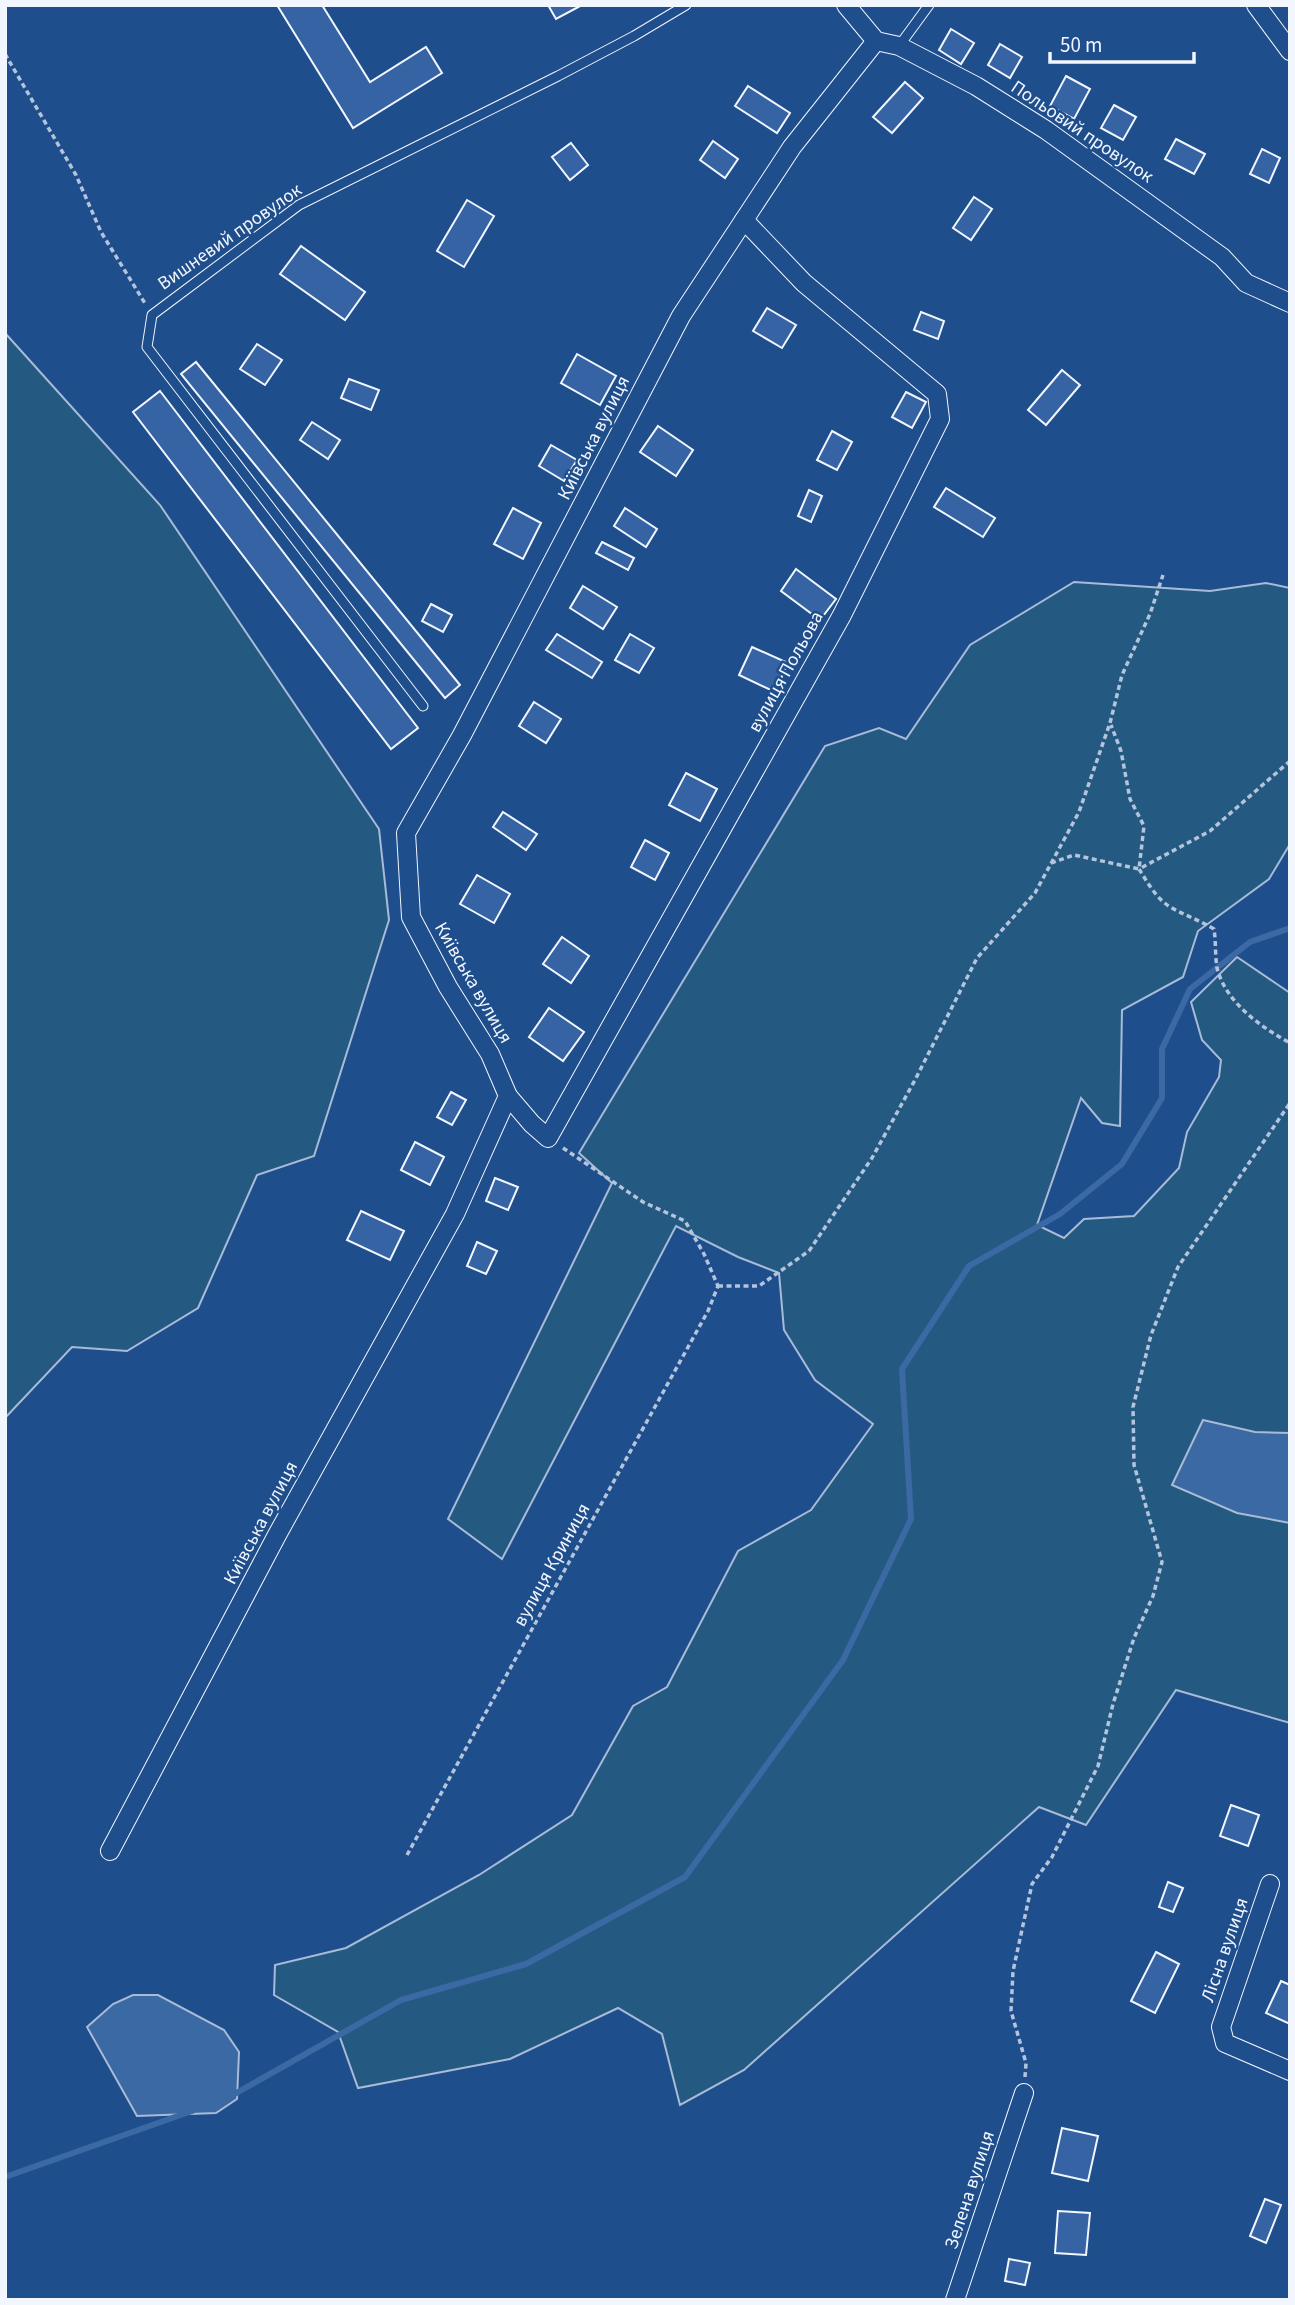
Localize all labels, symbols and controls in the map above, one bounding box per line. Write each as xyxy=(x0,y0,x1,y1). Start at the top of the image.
scale bar xyxy=(1050,21,1194,65)
text: 50 m xyxy=(1060,30,1102,60)
street label: Польовий провулок xyxy=(1005,74,1159,190)
street label: Вишневий провулок xyxy=(152,177,308,297)
street label: Київська вулиця xyxy=(551,371,637,505)
street label: вулиця Польова xyxy=(742,606,830,738)
street label: Київська вулиця xyxy=(427,917,519,1049)
street label: Київська вулиця xyxy=(217,1457,305,1589)
street label: вулиця Криниця xyxy=(507,1498,597,1632)
street label: Лісна вулиця xyxy=(1195,1894,1255,2006)
street label: Зелена вулиця xyxy=(938,2127,1002,2253)

